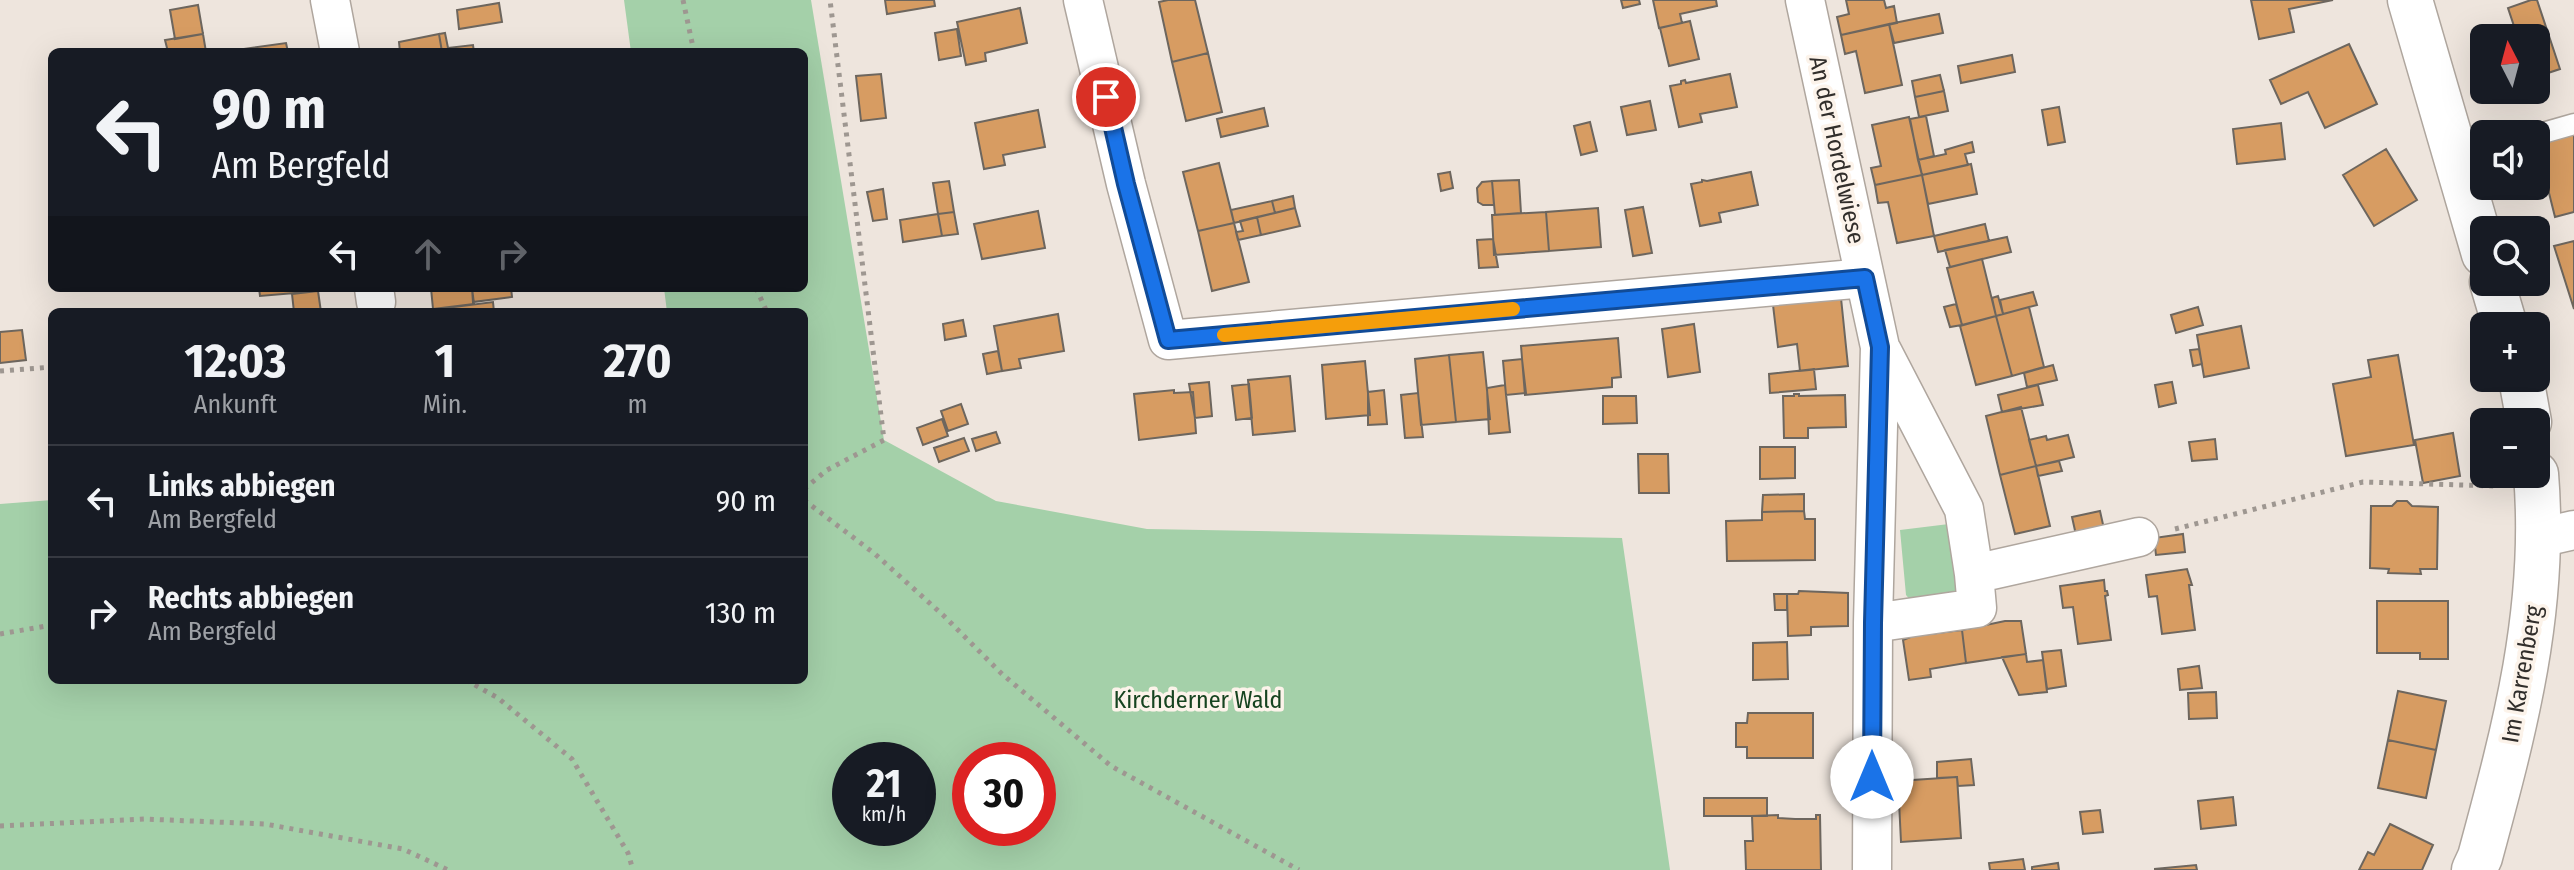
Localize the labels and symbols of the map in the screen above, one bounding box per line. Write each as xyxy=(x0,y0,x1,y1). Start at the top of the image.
north arrow xyxy=(2470,24,2550,104)
street label: An der Hordelwiese xyxy=(1803,54,1871,246)
pin xyxy=(1072,63,1140,131)
street label: Im Karrenberg xyxy=(2496,602,2548,745)
park label: Kirchderner Wald xyxy=(1114,686,1282,714)
position arrow xyxy=(1830,735,1914,819)
speed limit sign: 30 xyxy=(952,742,1056,846)

